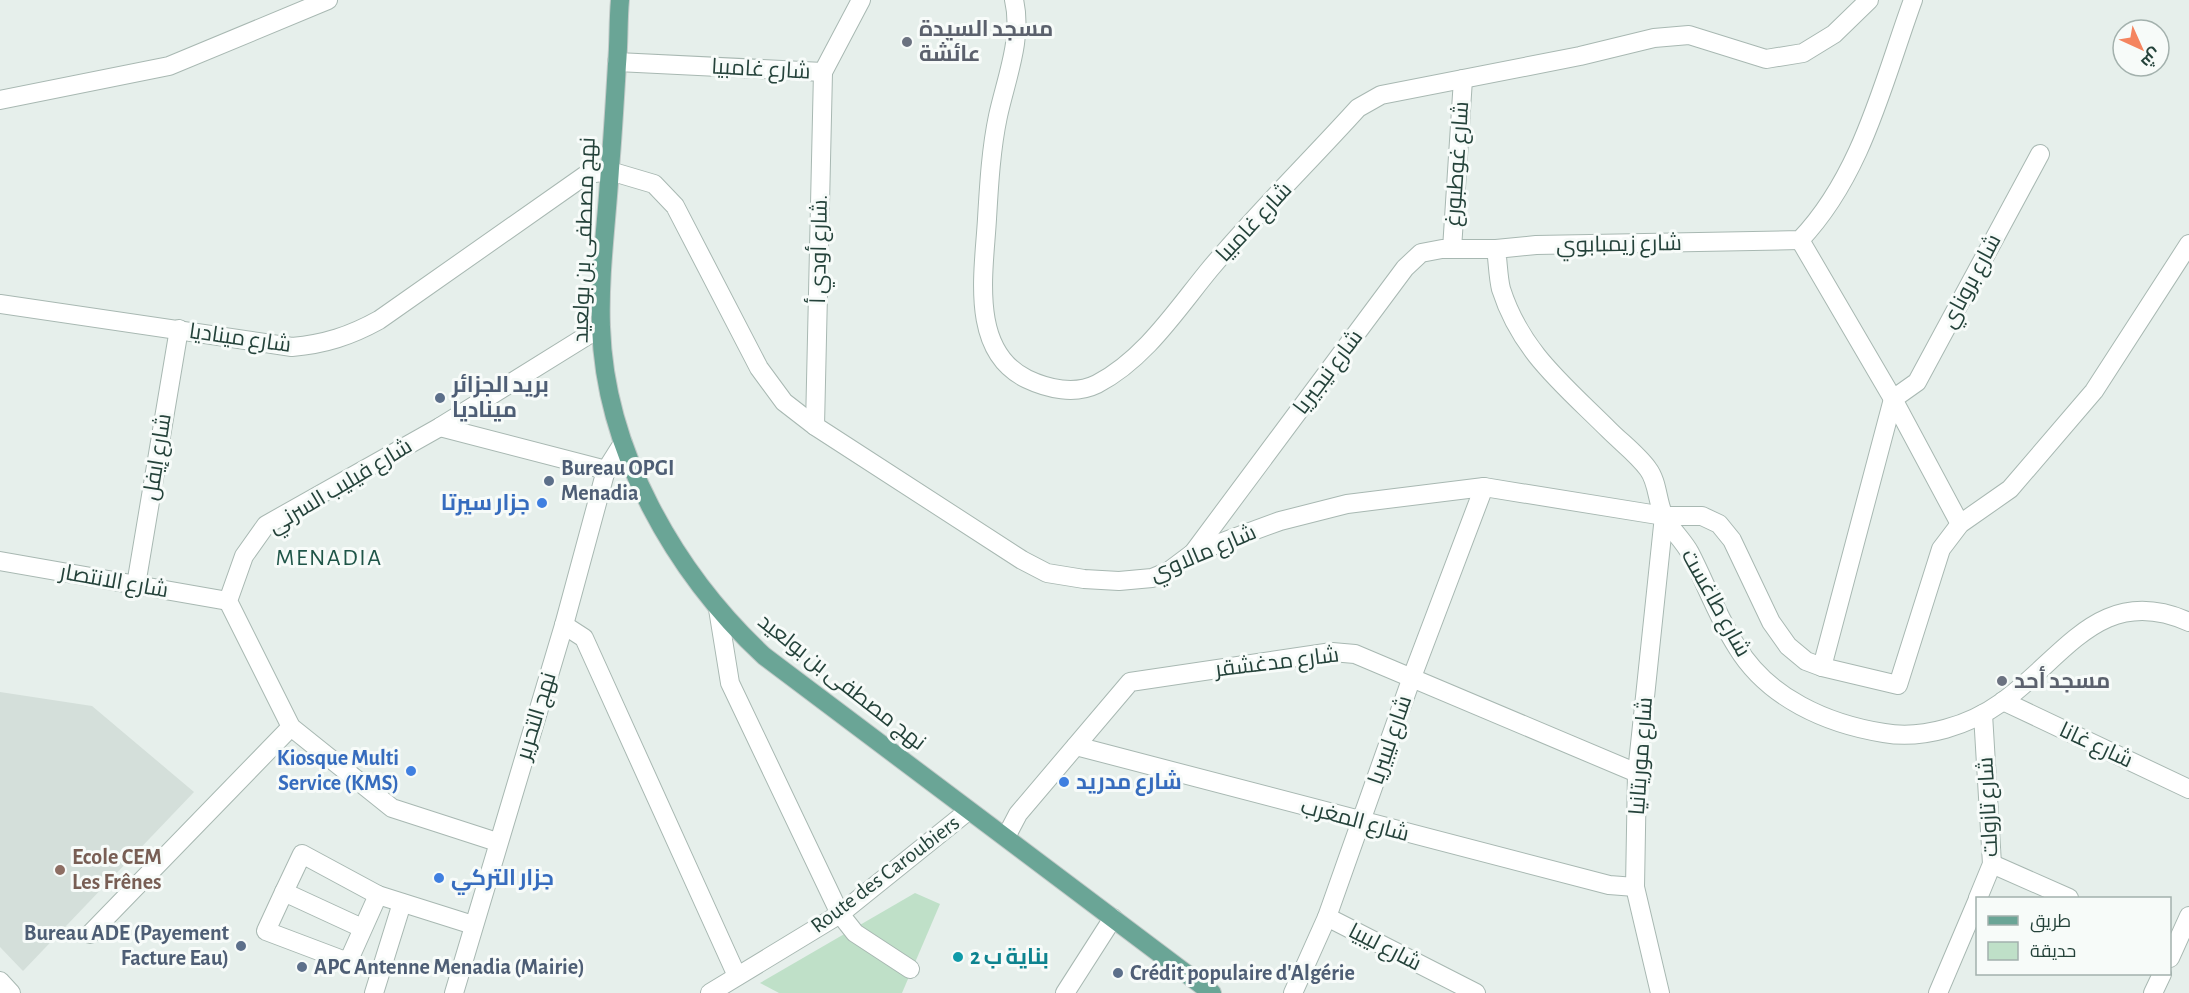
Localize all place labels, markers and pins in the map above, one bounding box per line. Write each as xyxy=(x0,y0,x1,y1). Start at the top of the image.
place label: مسجد السيدة عائشة xyxy=(919,18,1053,65)
marker: مسجد السيدة عائشة xyxy=(900,35,914,49)
place label: بريد الجزائر ميناديا xyxy=(451,374,549,422)
marker: بريد الجزائر ميناديا xyxy=(433,391,447,405)
place label: Bureau OPGI Menadia xyxy=(561,457,674,504)
marker: Bureau OPGI Menadia xyxy=(542,474,556,488)
place label: جزار سيرتا xyxy=(441,492,530,516)
marker: جزار سيرتا xyxy=(535,496,549,510)
place label: مسجد أحد xyxy=(2014,666,2110,693)
marker: مسجد أحد xyxy=(1995,674,2009,688)
place label: Kiosque Multi Service (KMS) xyxy=(277,747,399,794)
marker: Kiosque Multi Service (KMS) xyxy=(404,764,418,778)
place label: شارع مدريد xyxy=(1076,770,1182,796)
marker: شارع مدريد xyxy=(1057,775,1071,789)
place label: Ecole CEM Les Frênes xyxy=(72,846,162,893)
marker: Ecole CEM Les Frênes xyxy=(53,863,67,877)
place label: جزار التركي xyxy=(451,867,554,895)
marker: جزار التركي xyxy=(432,871,446,885)
place label: Bureau ADE (Payement Facture Eau) xyxy=(24,922,230,969)
marker: Bureau ADE (Payement Facture Eau) xyxy=(234,939,248,953)
place label: بناية ب 2 xyxy=(970,946,1049,969)
marker: بناية ب 2 xyxy=(951,950,965,964)
place label: APC Antenne Menadia (Mairie) xyxy=(314,956,585,978)
marker: APC Antenne Menadia (Mairie) xyxy=(295,960,309,974)
place label: Crédit populaire d'Algérie xyxy=(1130,962,1355,984)
marker: Crédit populaire d'Algérie xyxy=(1111,966,1125,980)

